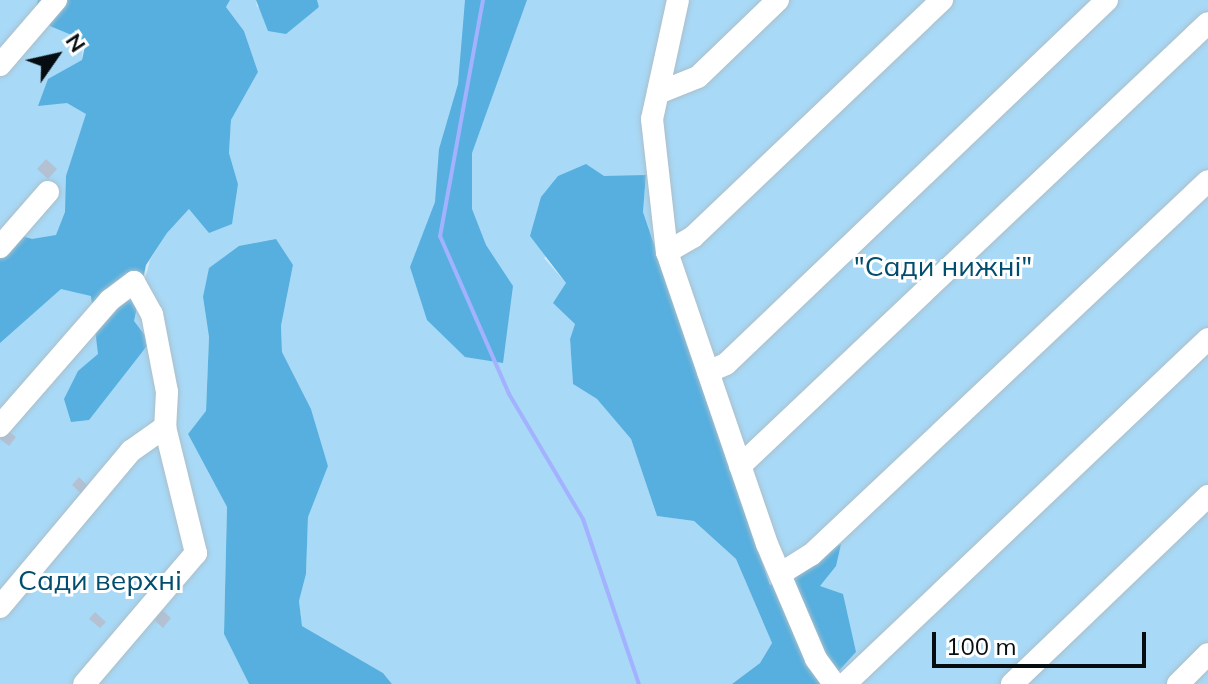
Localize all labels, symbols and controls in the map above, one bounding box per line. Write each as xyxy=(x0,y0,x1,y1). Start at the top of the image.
north arrow xyxy=(16,16,96,96)
text: N xyxy=(60,28,92,57)
park label: "Сади нижні" xyxy=(854,249,1032,283)
park label: Сади верхні xyxy=(18,563,182,597)
scale bar xyxy=(936,616,1150,666)
text: 100 m xyxy=(946,631,1017,661)

